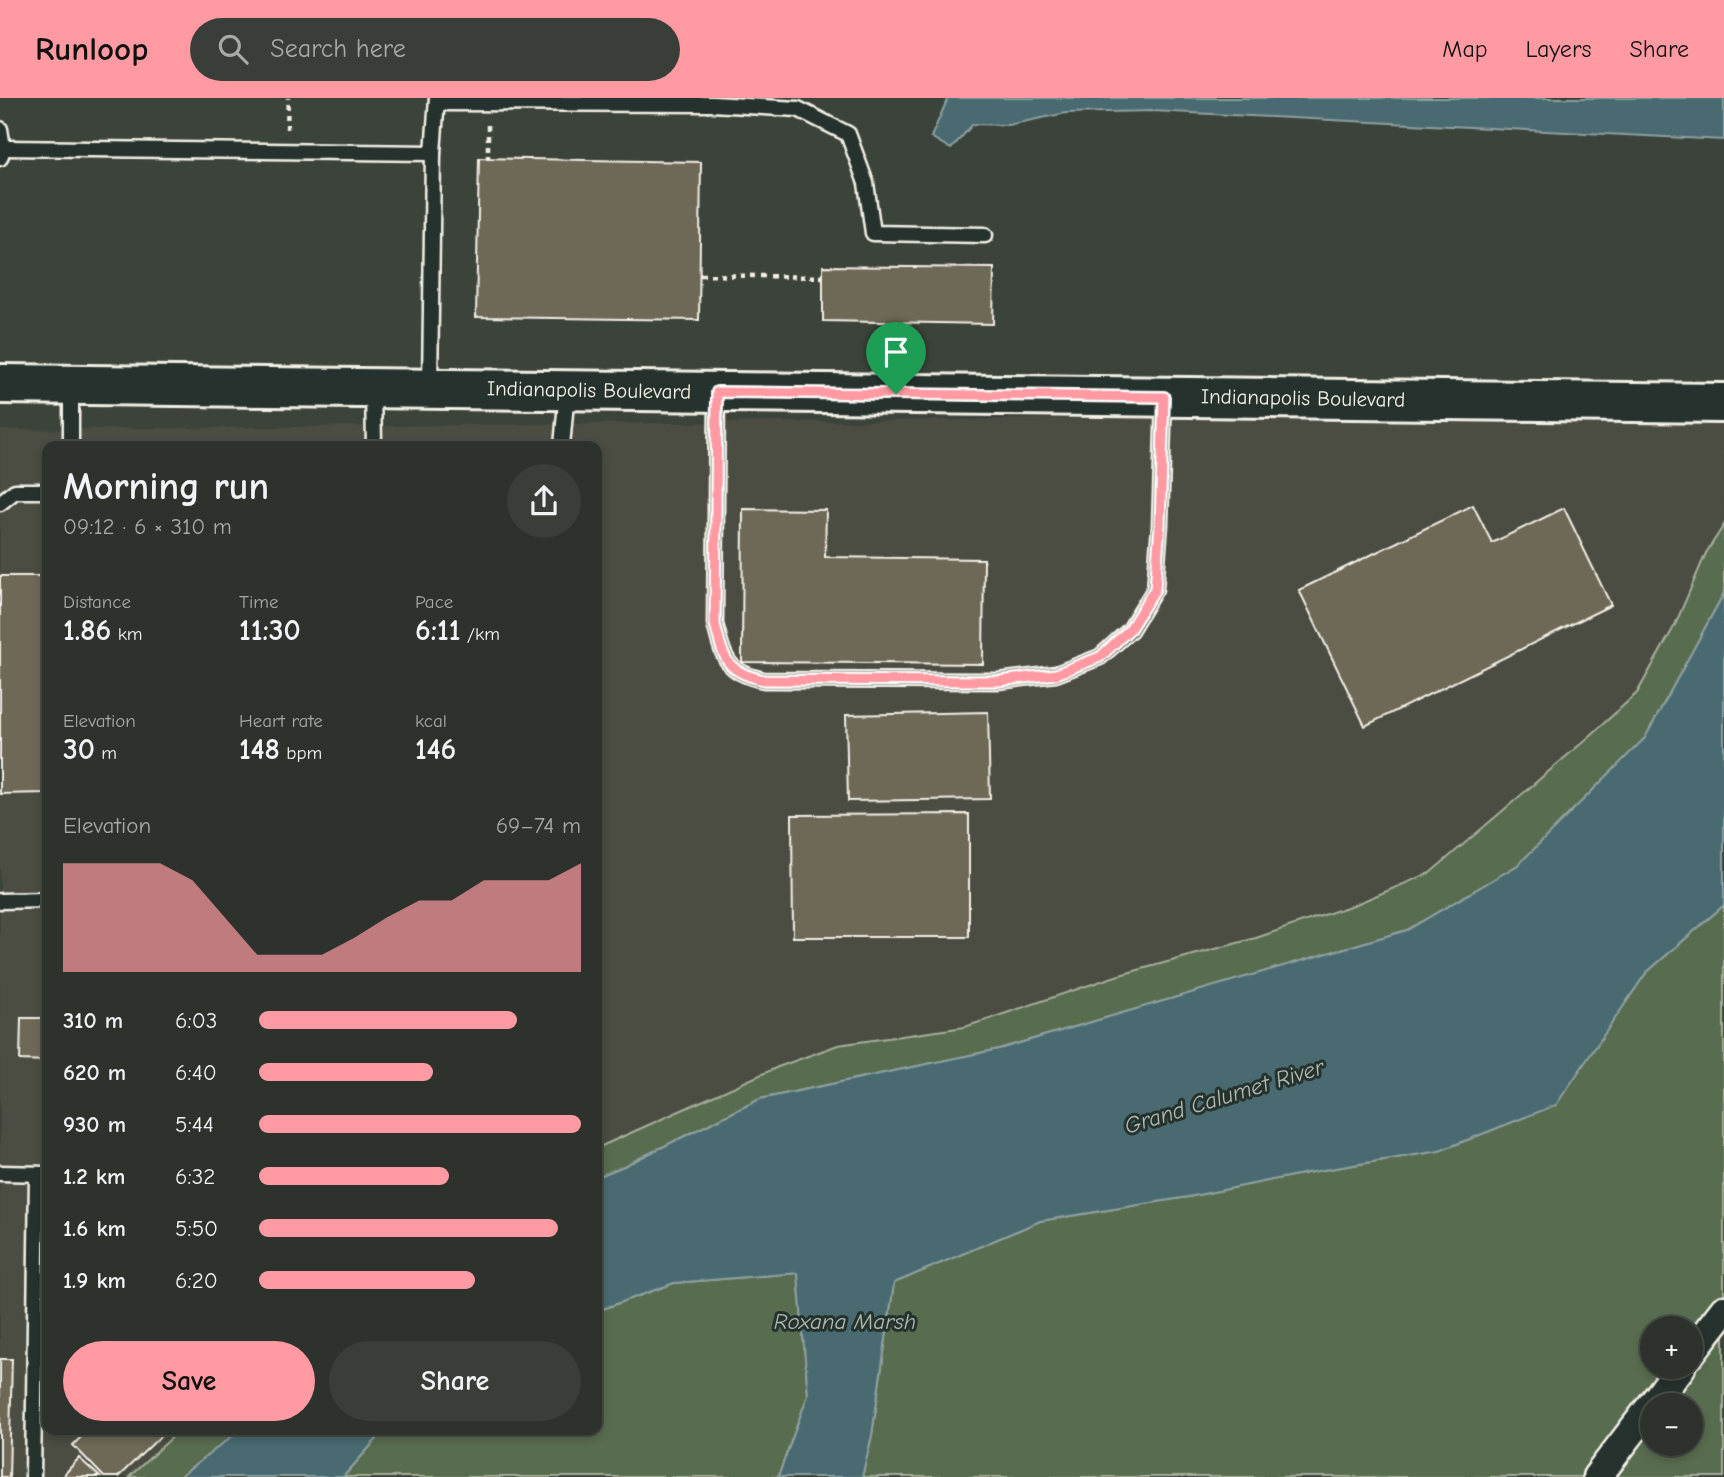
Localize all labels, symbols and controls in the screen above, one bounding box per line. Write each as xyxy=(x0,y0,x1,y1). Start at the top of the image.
search box xyxy=(190,18,680,81)
text: Runloop xyxy=(35,30,148,68)
icon: search xyxy=(214,30,252,68)
text: Search here xyxy=(270,34,406,64)
text: Map xyxy=(1442,35,1488,63)
text: Layers xyxy=(1526,35,1591,63)
text: Share xyxy=(1629,35,1689,63)
pin xyxy=(866,322,926,394)
icon: arrive xyxy=(877,333,915,371)
street label: Indianapolis Boulevard xyxy=(487,376,691,404)
street label: Indianapolis Boulevard xyxy=(1201,384,1405,412)
button: share xyxy=(507,464,581,538)
text: Morning run xyxy=(63,465,269,509)
text: 09:12 · 6 × 310 m xyxy=(63,513,232,540)
text: Distance xyxy=(63,591,131,613)
text: Time xyxy=(239,591,278,613)
text: Pace xyxy=(415,591,453,613)
text: 1.86 xyxy=(63,613,111,648)
text: 11:30 xyxy=(239,613,301,648)
text: 6:11 xyxy=(415,613,460,648)
text: km xyxy=(111,623,143,645)
text: /km xyxy=(460,623,500,645)
text: Elevation xyxy=(63,710,136,732)
text: Heart rate xyxy=(239,710,323,732)
text: kcal xyxy=(415,710,447,732)
text: 30 xyxy=(63,732,95,767)
text: 148 xyxy=(239,732,280,767)
text: 146 xyxy=(415,732,456,767)
text: m xyxy=(95,742,117,764)
text: bpm xyxy=(280,742,322,764)
text: Elevation xyxy=(63,812,151,839)
text: 69–74 m xyxy=(496,812,581,839)
text: 310 m xyxy=(63,1007,123,1034)
text: 6:03 xyxy=(175,1007,217,1034)
water label: Grand Calumet River xyxy=(1121,1053,1328,1140)
text: 620 m xyxy=(63,1059,126,1086)
text: 6:40 xyxy=(175,1059,217,1086)
text: 930 m xyxy=(63,1111,126,1138)
text: 5:44 xyxy=(175,1111,214,1138)
text: 1.2 km xyxy=(63,1163,125,1190)
text: 6:32 xyxy=(175,1163,215,1190)
text: 1.6 km xyxy=(63,1215,126,1242)
text: 5:50 xyxy=(175,1215,218,1242)
text: 1.9 km xyxy=(63,1267,126,1294)
text: 6:20 xyxy=(175,1267,218,1294)
water label: Roxana Marsh xyxy=(774,1308,916,1335)
map controls xyxy=(1640,1316,1703,1456)
button: + xyxy=(1640,1316,1703,1379)
button: Save xyxy=(63,1341,315,1421)
button: Share xyxy=(329,1341,581,1421)
button: − xyxy=(1640,1393,1703,1456)

